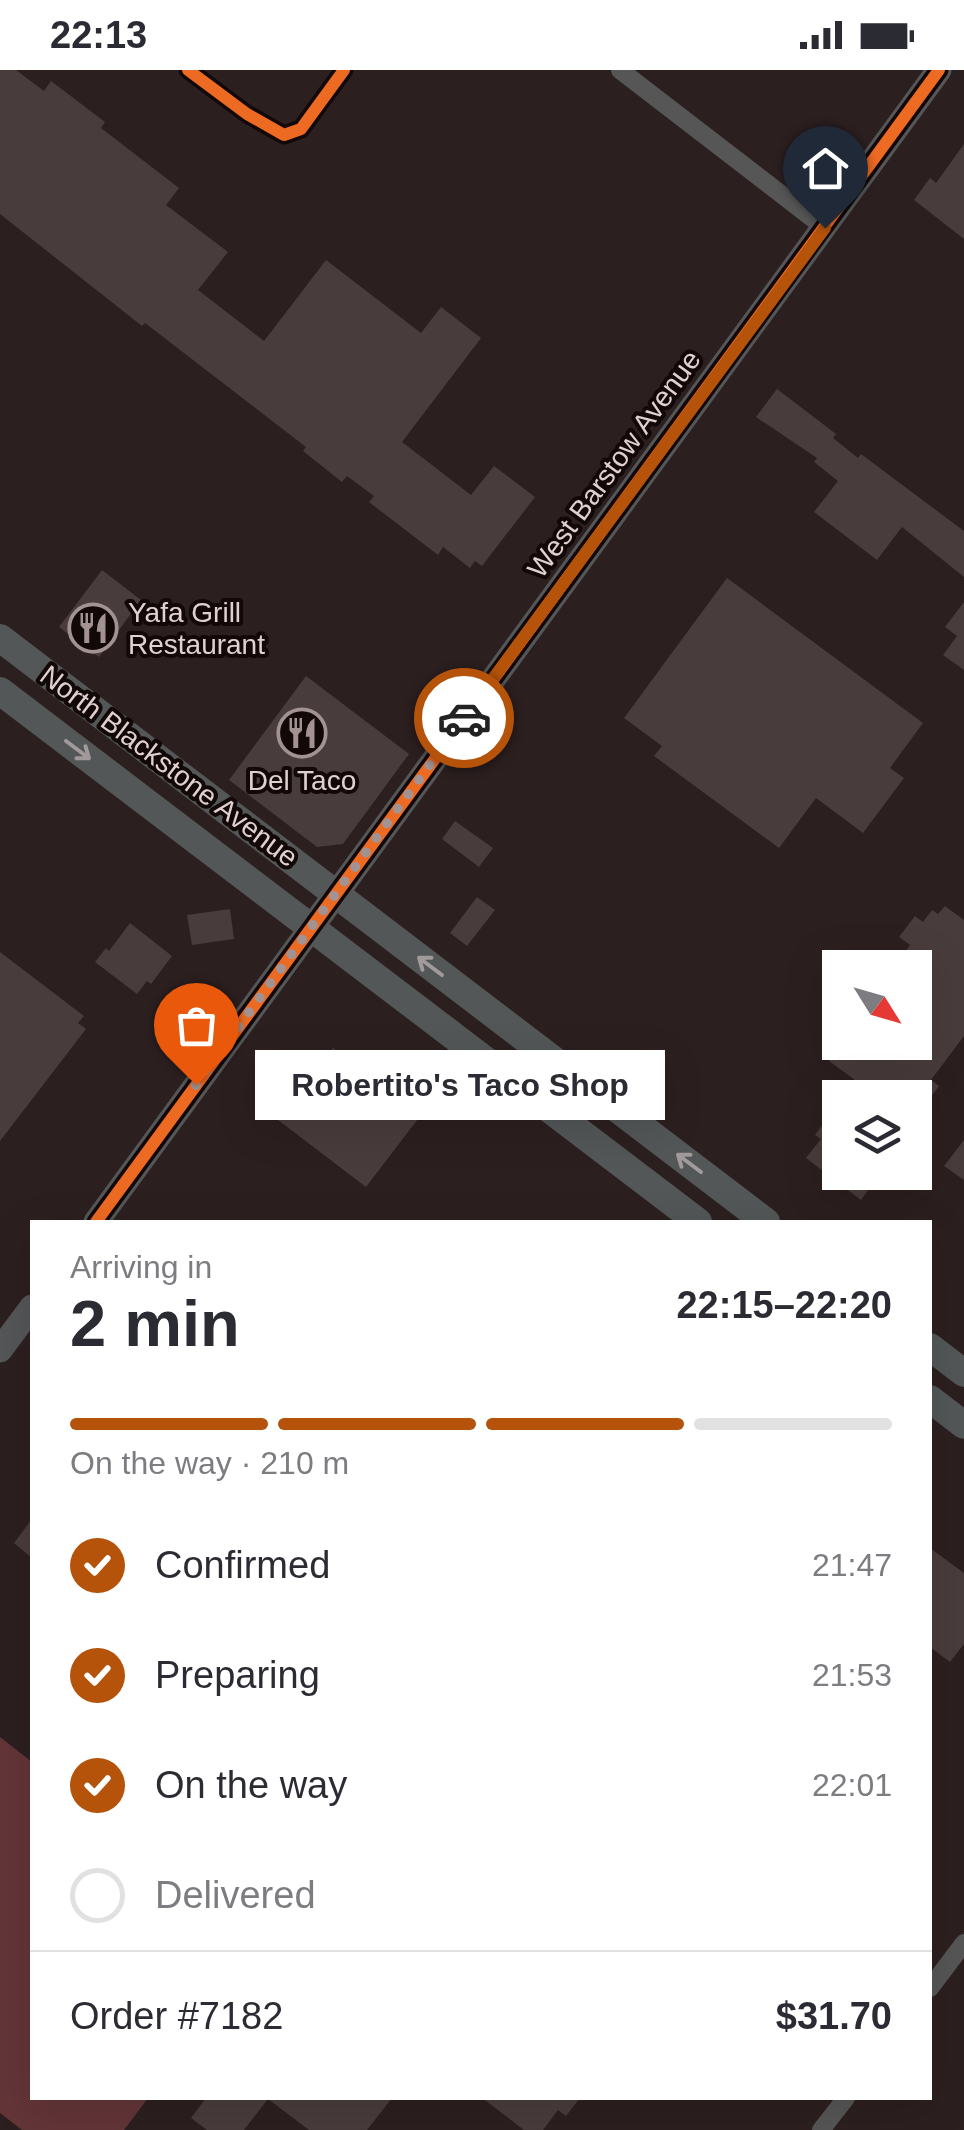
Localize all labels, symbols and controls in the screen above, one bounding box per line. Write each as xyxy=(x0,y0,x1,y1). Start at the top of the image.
text: 22:13 xyxy=(50,14,147,56)
pin xyxy=(783,126,868,229)
icon: home xyxy=(798,141,853,196)
street label: West Barstow Avenue xyxy=(521,345,707,583)
place label: Yafa Grill Restaurant xyxy=(128,597,265,660)
restaurant icon: Yafa Grill Restaurant xyxy=(67,602,119,654)
street label: North Blackstone Avenue xyxy=(34,659,304,873)
courier xyxy=(414,668,514,768)
icon: car xyxy=(437,691,492,746)
restaurant icon: Del Taco xyxy=(276,707,328,759)
one-way arrow xyxy=(64,739,90,761)
place label: Del Taco xyxy=(248,765,356,796)
north arrow xyxy=(822,950,932,1060)
map controls xyxy=(822,950,932,1190)
one-way arrow xyxy=(417,956,444,977)
pin xyxy=(154,983,239,1086)
icon: bag xyxy=(169,998,224,1053)
callout: Robertito's Taco Shop xyxy=(256,1050,666,1120)
text: Robertito's Taco Shop xyxy=(291,1067,629,1103)
button: layers xyxy=(822,1080,932,1190)
one-way arrow xyxy=(676,1153,703,1174)
text: Arriving in xyxy=(70,1249,212,1285)
text: 22:15–22:20 xyxy=(676,1284,892,1326)
text: 2 min xyxy=(70,1287,240,1360)
text: On the way · 210 m xyxy=(70,1445,349,1481)
icon: check xyxy=(70,1538,125,1593)
text: Confirmed xyxy=(155,1544,330,1586)
text: 21:47 xyxy=(812,1547,892,1583)
icon: check xyxy=(70,1648,125,1703)
text: Preparing xyxy=(155,1654,320,1696)
text: 21:53 xyxy=(812,1657,892,1693)
icon: check xyxy=(70,1758,125,1813)
text: On the way xyxy=(155,1764,347,1806)
text: 22:01 xyxy=(812,1767,892,1803)
text: Delivered xyxy=(155,1874,316,1916)
text: Order #7182 xyxy=(70,1995,283,2037)
text: $31.70 xyxy=(776,1995,892,2037)

